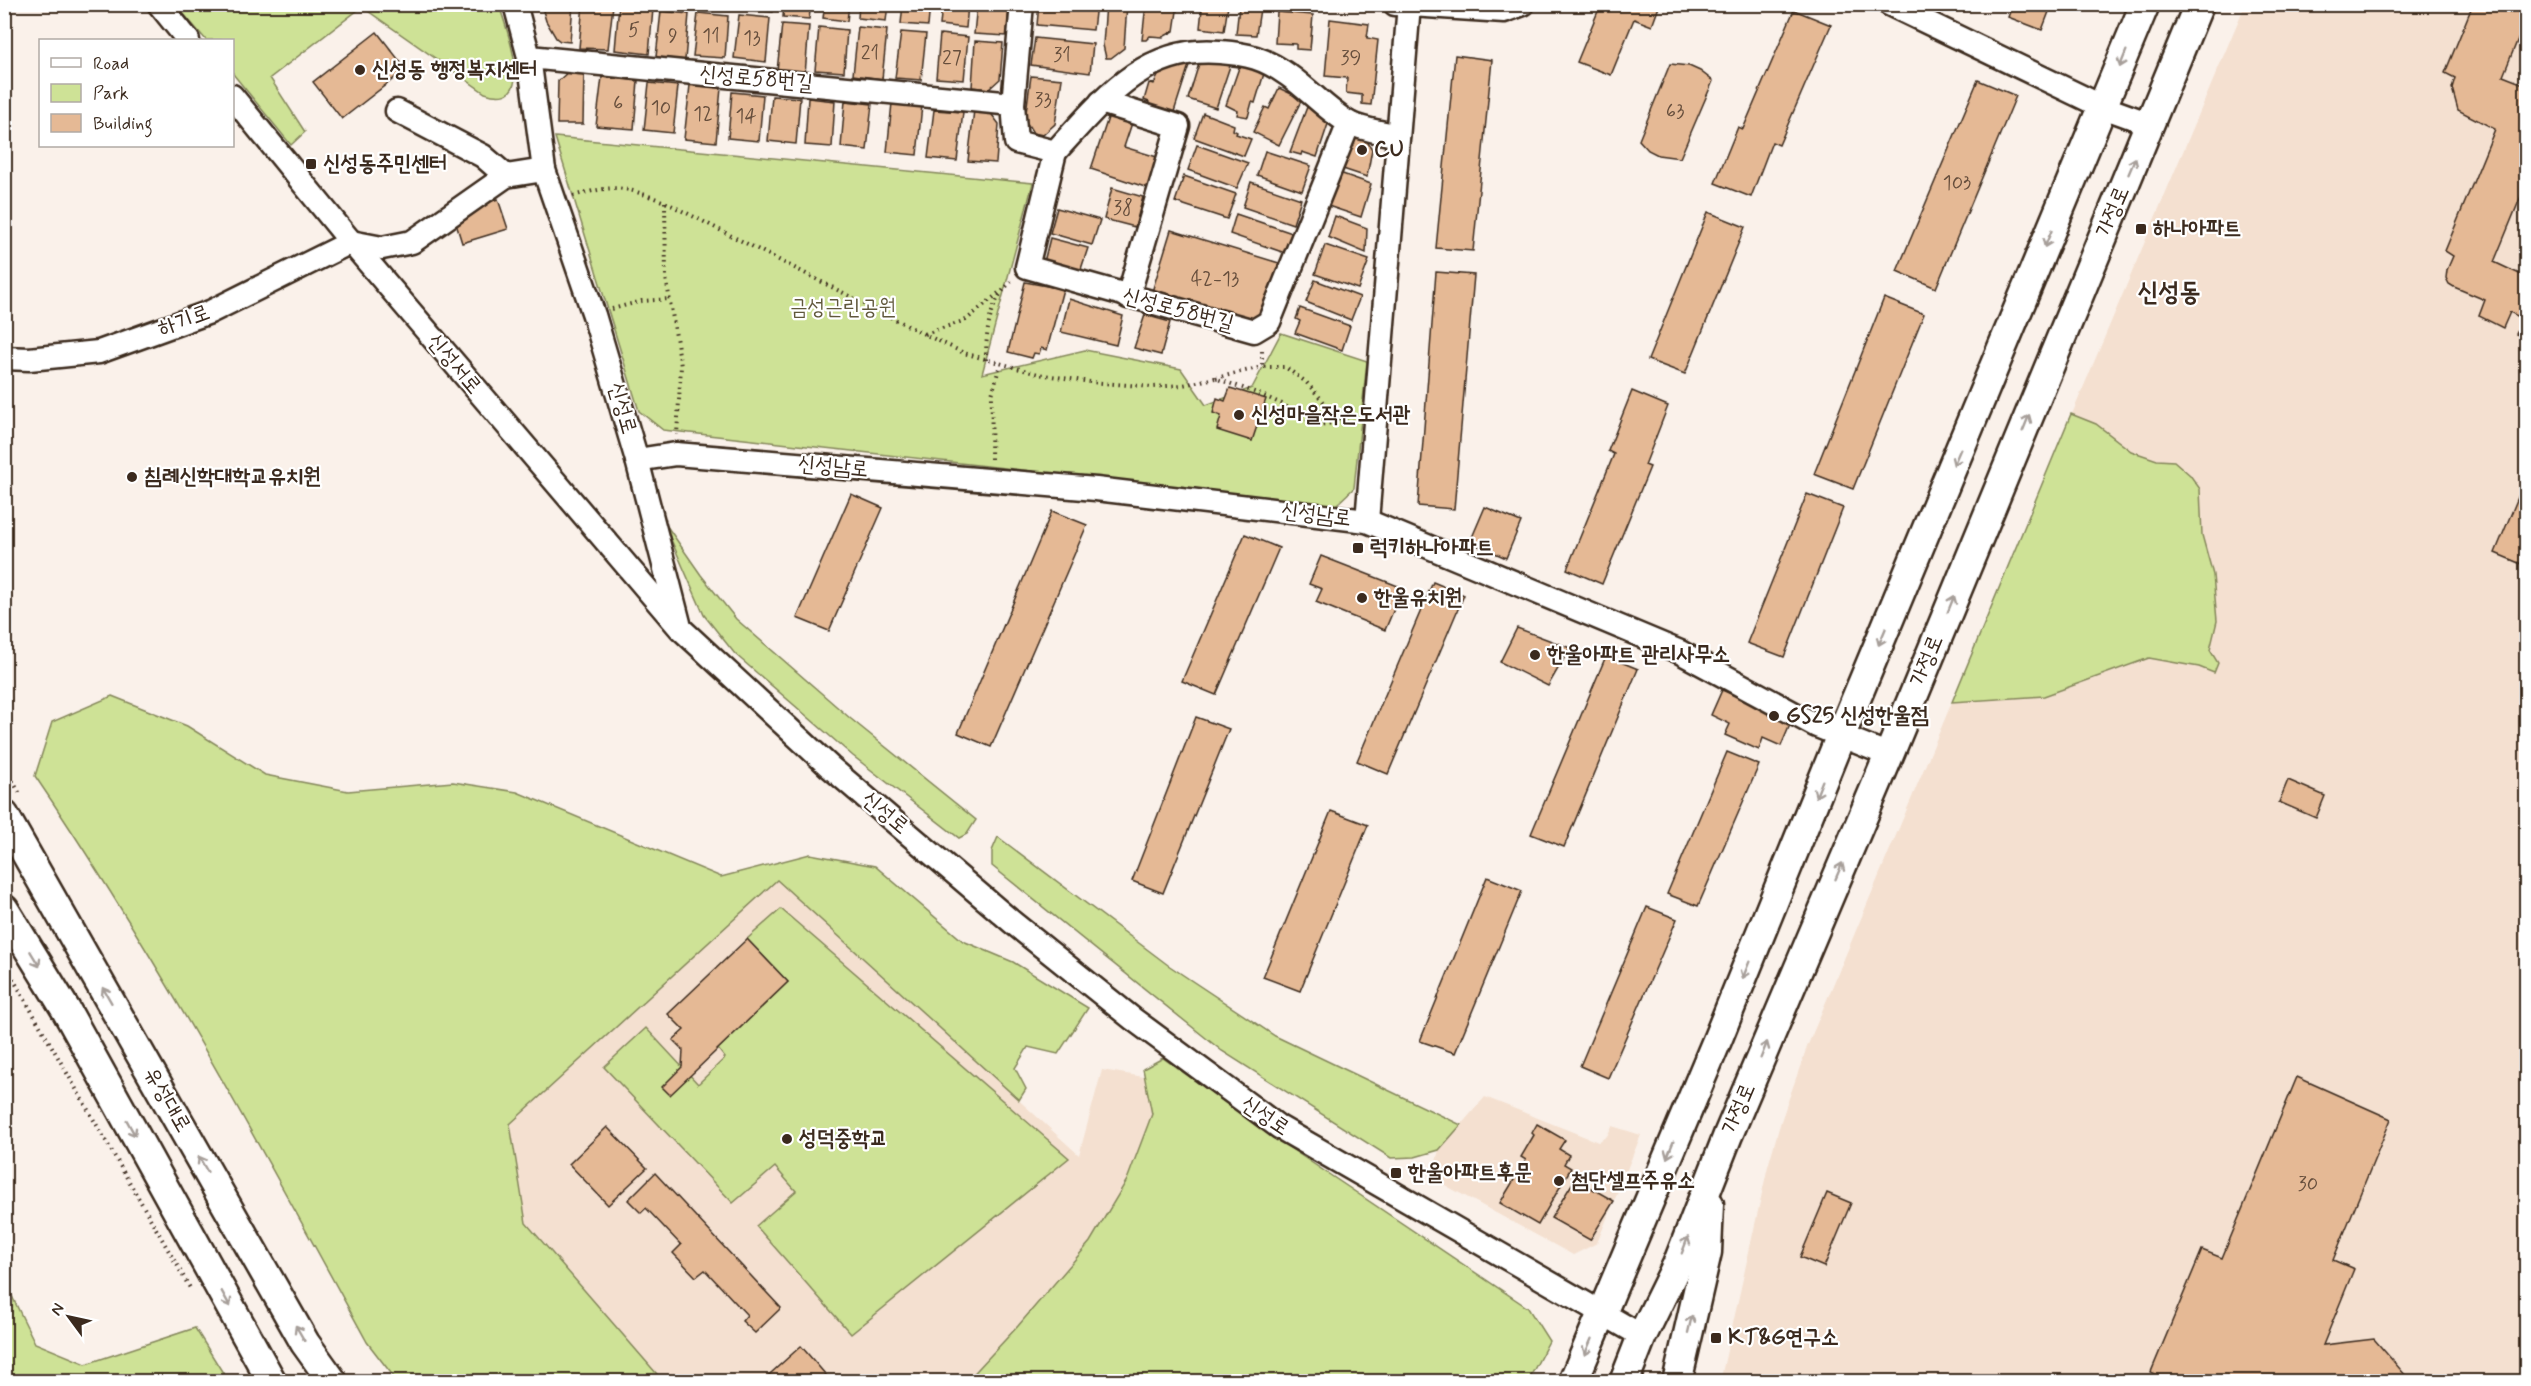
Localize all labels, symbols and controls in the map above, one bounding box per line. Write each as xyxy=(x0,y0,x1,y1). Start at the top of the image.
house number: 5 xyxy=(628,17,640,44)
house number: 9 xyxy=(668,23,678,50)
house number: 11 xyxy=(702,23,720,50)
house number: 13 xyxy=(743,25,761,52)
legend xyxy=(39,39,234,147)
house number: 21 xyxy=(861,40,879,67)
house number: 31 xyxy=(1053,42,1071,69)
house number: 27 xyxy=(942,45,962,72)
house number: 39 xyxy=(1341,45,1361,72)
one-way arrow xyxy=(2117,49,2128,67)
text: Road xyxy=(93,52,129,76)
place label: 신성동 행정복지센터 xyxy=(372,56,537,84)
street label: 신성로58번길 xyxy=(698,60,814,98)
marker: 신성동 행정복지센터 xyxy=(353,63,367,77)
text: Park xyxy=(93,82,129,106)
house number: 33 xyxy=(1034,87,1052,114)
house number: 6 xyxy=(613,90,623,117)
house number: 10 xyxy=(651,95,671,122)
house number: 63 xyxy=(1666,98,1684,125)
house number: 12 xyxy=(693,101,713,128)
house number: 14 xyxy=(735,103,757,130)
text: Building xyxy=(93,112,153,138)
place label: CU xyxy=(1374,136,1404,164)
marker: CU xyxy=(1355,143,1369,157)
place label: 신성동주민센터 xyxy=(323,150,447,178)
marker: 신성동주민센터 xyxy=(304,157,318,171)
one-way arrow xyxy=(2127,157,2138,175)
house number: 103 xyxy=(1943,170,1971,197)
street label: 가정로 xyxy=(2090,182,2136,242)
house number: 38 xyxy=(1113,195,1133,222)
place label: 하나아파트 xyxy=(2153,215,2242,243)
marker: 하나아파트 xyxy=(2134,222,2148,236)
one-way arrow xyxy=(2042,229,2054,247)
house number: 42-13 xyxy=(1191,266,1239,293)
district label: 신성동 xyxy=(2138,276,2200,310)
street label: 신성로58번길 xyxy=(1119,282,1237,338)
park label: 금성근린공원 xyxy=(790,294,896,322)
street label: 하기로 xyxy=(154,299,214,343)
street label: 신성서로 xyxy=(421,328,487,400)
street label: 신성로 xyxy=(601,379,643,437)
place label: 신성마을작은도서관 xyxy=(1251,401,1411,429)
marker: 신성마을작은도서관 xyxy=(1232,408,1246,422)
one-way arrow xyxy=(2021,415,2032,433)
one-way arrow xyxy=(1951,448,1962,466)
street label: 신성남로 xyxy=(797,450,869,484)
place label: 침례신학대학교유치원 xyxy=(144,463,321,491)
marker: 침례신학대학교유치원 xyxy=(125,470,139,484)
street label: 신성남로 xyxy=(1279,497,1353,533)
place label: 럭키하나아파트 xyxy=(1370,534,1494,562)
marker: 럭키하나아파트 xyxy=(1351,541,1365,555)
place label: 한울유치원 xyxy=(1373,584,1463,612)
marker: 한울유치원 xyxy=(1355,591,1369,605)
one-way arrow xyxy=(1946,595,1957,613)
one-way arrow xyxy=(1876,628,1887,646)
street label: 가정로 xyxy=(1904,631,1950,691)
place label: 한울아파트 관리사무소 xyxy=(1546,641,1730,669)
marker: 한울아파트 관리사무소 xyxy=(1528,648,1542,662)
place label: GS25 신성한울점 xyxy=(1786,702,1929,730)
marker: GS25 신성한울점 xyxy=(1767,709,1781,723)
one-way arrow xyxy=(1813,780,1824,798)
street label: 신성로 xyxy=(856,785,914,841)
one-way arrow xyxy=(1834,862,1845,880)
one-way arrow xyxy=(29,950,41,967)
one-way arrow xyxy=(1740,960,1751,979)
one-way arrow xyxy=(101,986,112,1004)
one-way arrow xyxy=(1759,1042,1770,1060)
street label: 유성대로 xyxy=(137,1062,197,1138)
street label: 가정로 xyxy=(1716,1079,1762,1139)
street label: 신성로 xyxy=(1235,1090,1295,1142)
one-way arrow xyxy=(126,1120,138,1137)
place label: 성덕중학교 xyxy=(798,1125,888,1153)
marker: 성덕중학교 xyxy=(780,1132,794,1146)
one-way arrow xyxy=(1664,1140,1675,1158)
one-way arrow xyxy=(197,1156,209,1173)
place label: 한울아파트후문 xyxy=(1407,1159,1532,1187)
marker: 한울아파트후문 xyxy=(1389,1166,1403,1180)
place label: 첨단셀프주유소 xyxy=(1571,1167,1695,1195)
house number: 30 xyxy=(2298,1171,2318,1198)
marker: 첨단셀프주유소 xyxy=(1552,1174,1566,1188)
one-way arrow xyxy=(1680,1237,1691,1255)
north arrow xyxy=(39,1287,99,1347)
one-way arrow xyxy=(220,1290,232,1307)
text: N xyxy=(46,1299,69,1320)
one-way arrow xyxy=(1685,1315,1697,1334)
place label: KT&G연구소 xyxy=(1728,1324,1839,1352)
one-way arrow xyxy=(294,1325,305,1343)
marker: KT&G연구소 xyxy=(1709,1331,1723,1345)
one-way arrow xyxy=(1581,1338,1593,1356)

